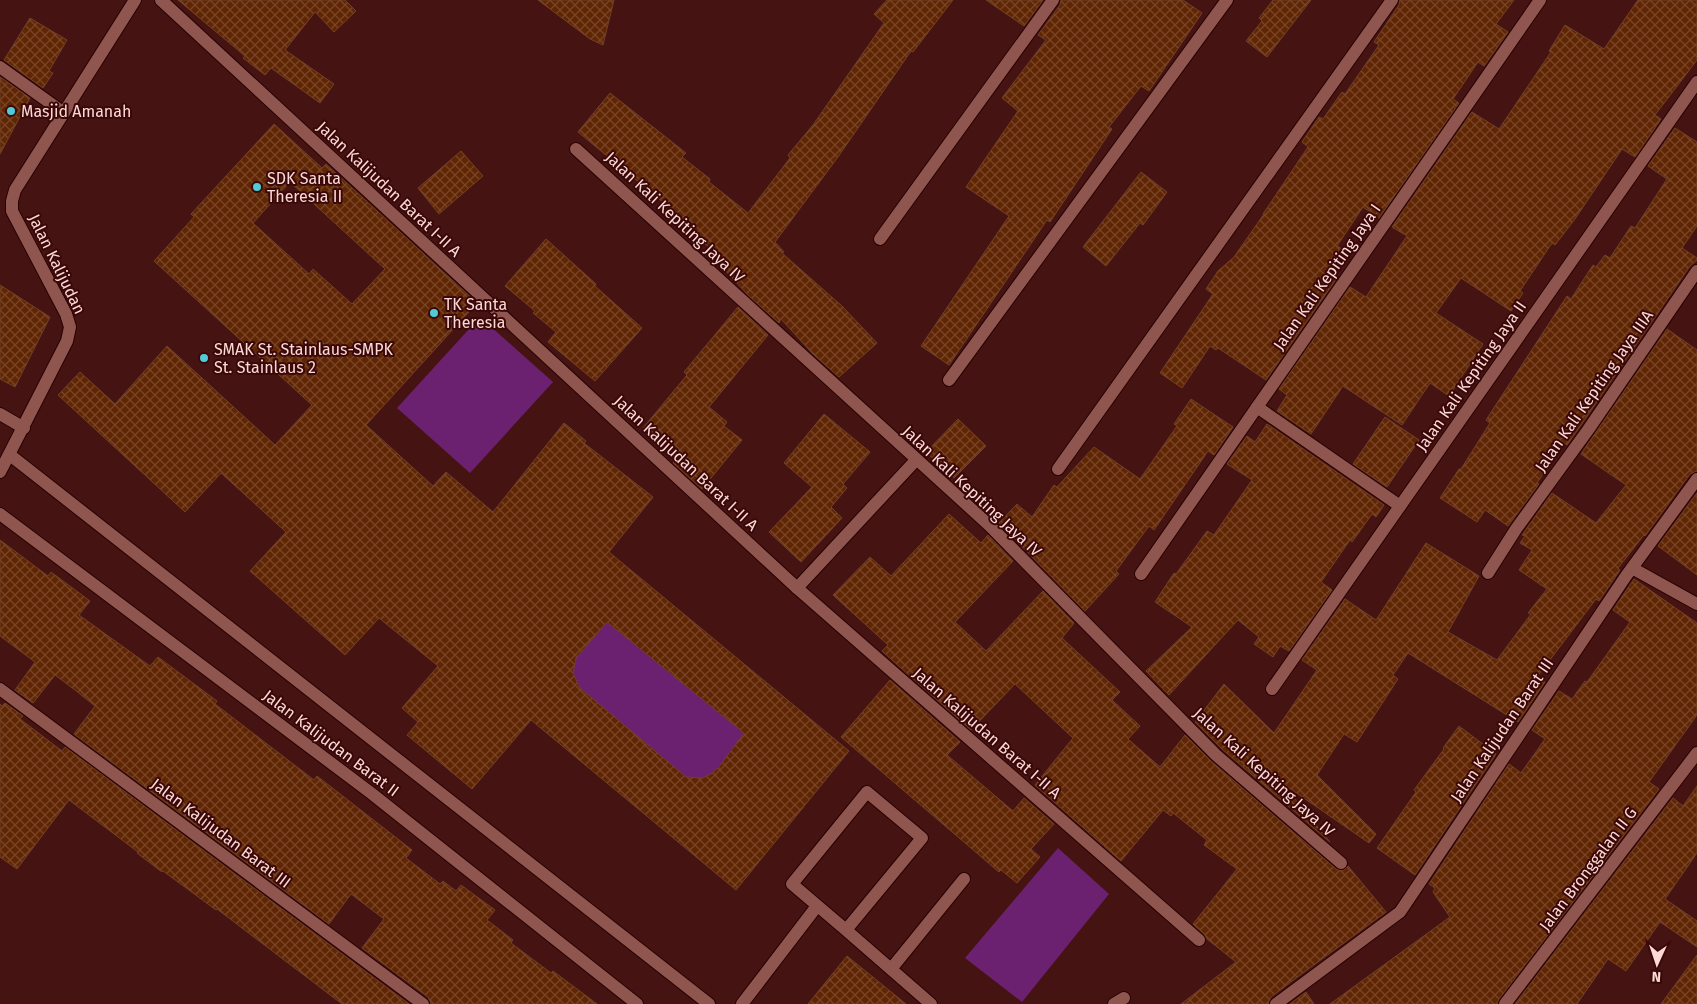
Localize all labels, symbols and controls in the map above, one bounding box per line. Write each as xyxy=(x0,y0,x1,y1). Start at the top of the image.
place label: Masjid Amanah xyxy=(21,102,131,121)
marker: Masjid Amanah xyxy=(5,105,17,117)
street label: Jalan Kalijudan Barat I-II A xyxy=(313,117,466,261)
street label: Jalan Kali Kepiting Jaya IV xyxy=(601,148,749,287)
place label: SDK Santa Theresia II xyxy=(267,169,342,206)
marker: SDK Santa Theresia II xyxy=(251,181,263,193)
street label: Jalan Kali Kepiting Jaya I xyxy=(1269,200,1385,354)
street label: Jalan Kalijudan xyxy=(25,211,89,317)
place label: TK Santa Theresia xyxy=(444,295,507,332)
street label: Jalan Kali Kepiting Jaya II xyxy=(1412,297,1530,455)
street label: Jalan Kali Kepiting Jaya IIIA xyxy=(1531,306,1658,476)
marker: TK Santa Theresia xyxy=(428,307,440,319)
place label: SMAK St. Stainlaus-SMPK St. Stainlaus 2 xyxy=(214,340,394,377)
marker: SMAK St. Stainlaus-SMPK St. Stainlaus 2 xyxy=(198,352,210,364)
street label: Jalan Kalijudan Barat I-II A xyxy=(610,391,763,535)
street label: Jalan Kali Kepiting Jaya IV xyxy=(898,422,1046,561)
street label: Jalan Kalijudan Barat III xyxy=(1447,654,1557,806)
street label: Jalan Kalijudan Barat I-II A xyxy=(909,664,1066,803)
street label: Jalan Kalijudan Barat II xyxy=(259,686,403,800)
street label: Jalan Kali Kepiting Jaya IV xyxy=(1190,704,1339,840)
street label: Jalan Kalijudan Barat III xyxy=(147,774,295,892)
street label: Jalan Bronggalan II G xyxy=(1535,803,1641,935)
north arrow xyxy=(1632,939,1682,989)
text: N xyxy=(1651,968,1661,985)

